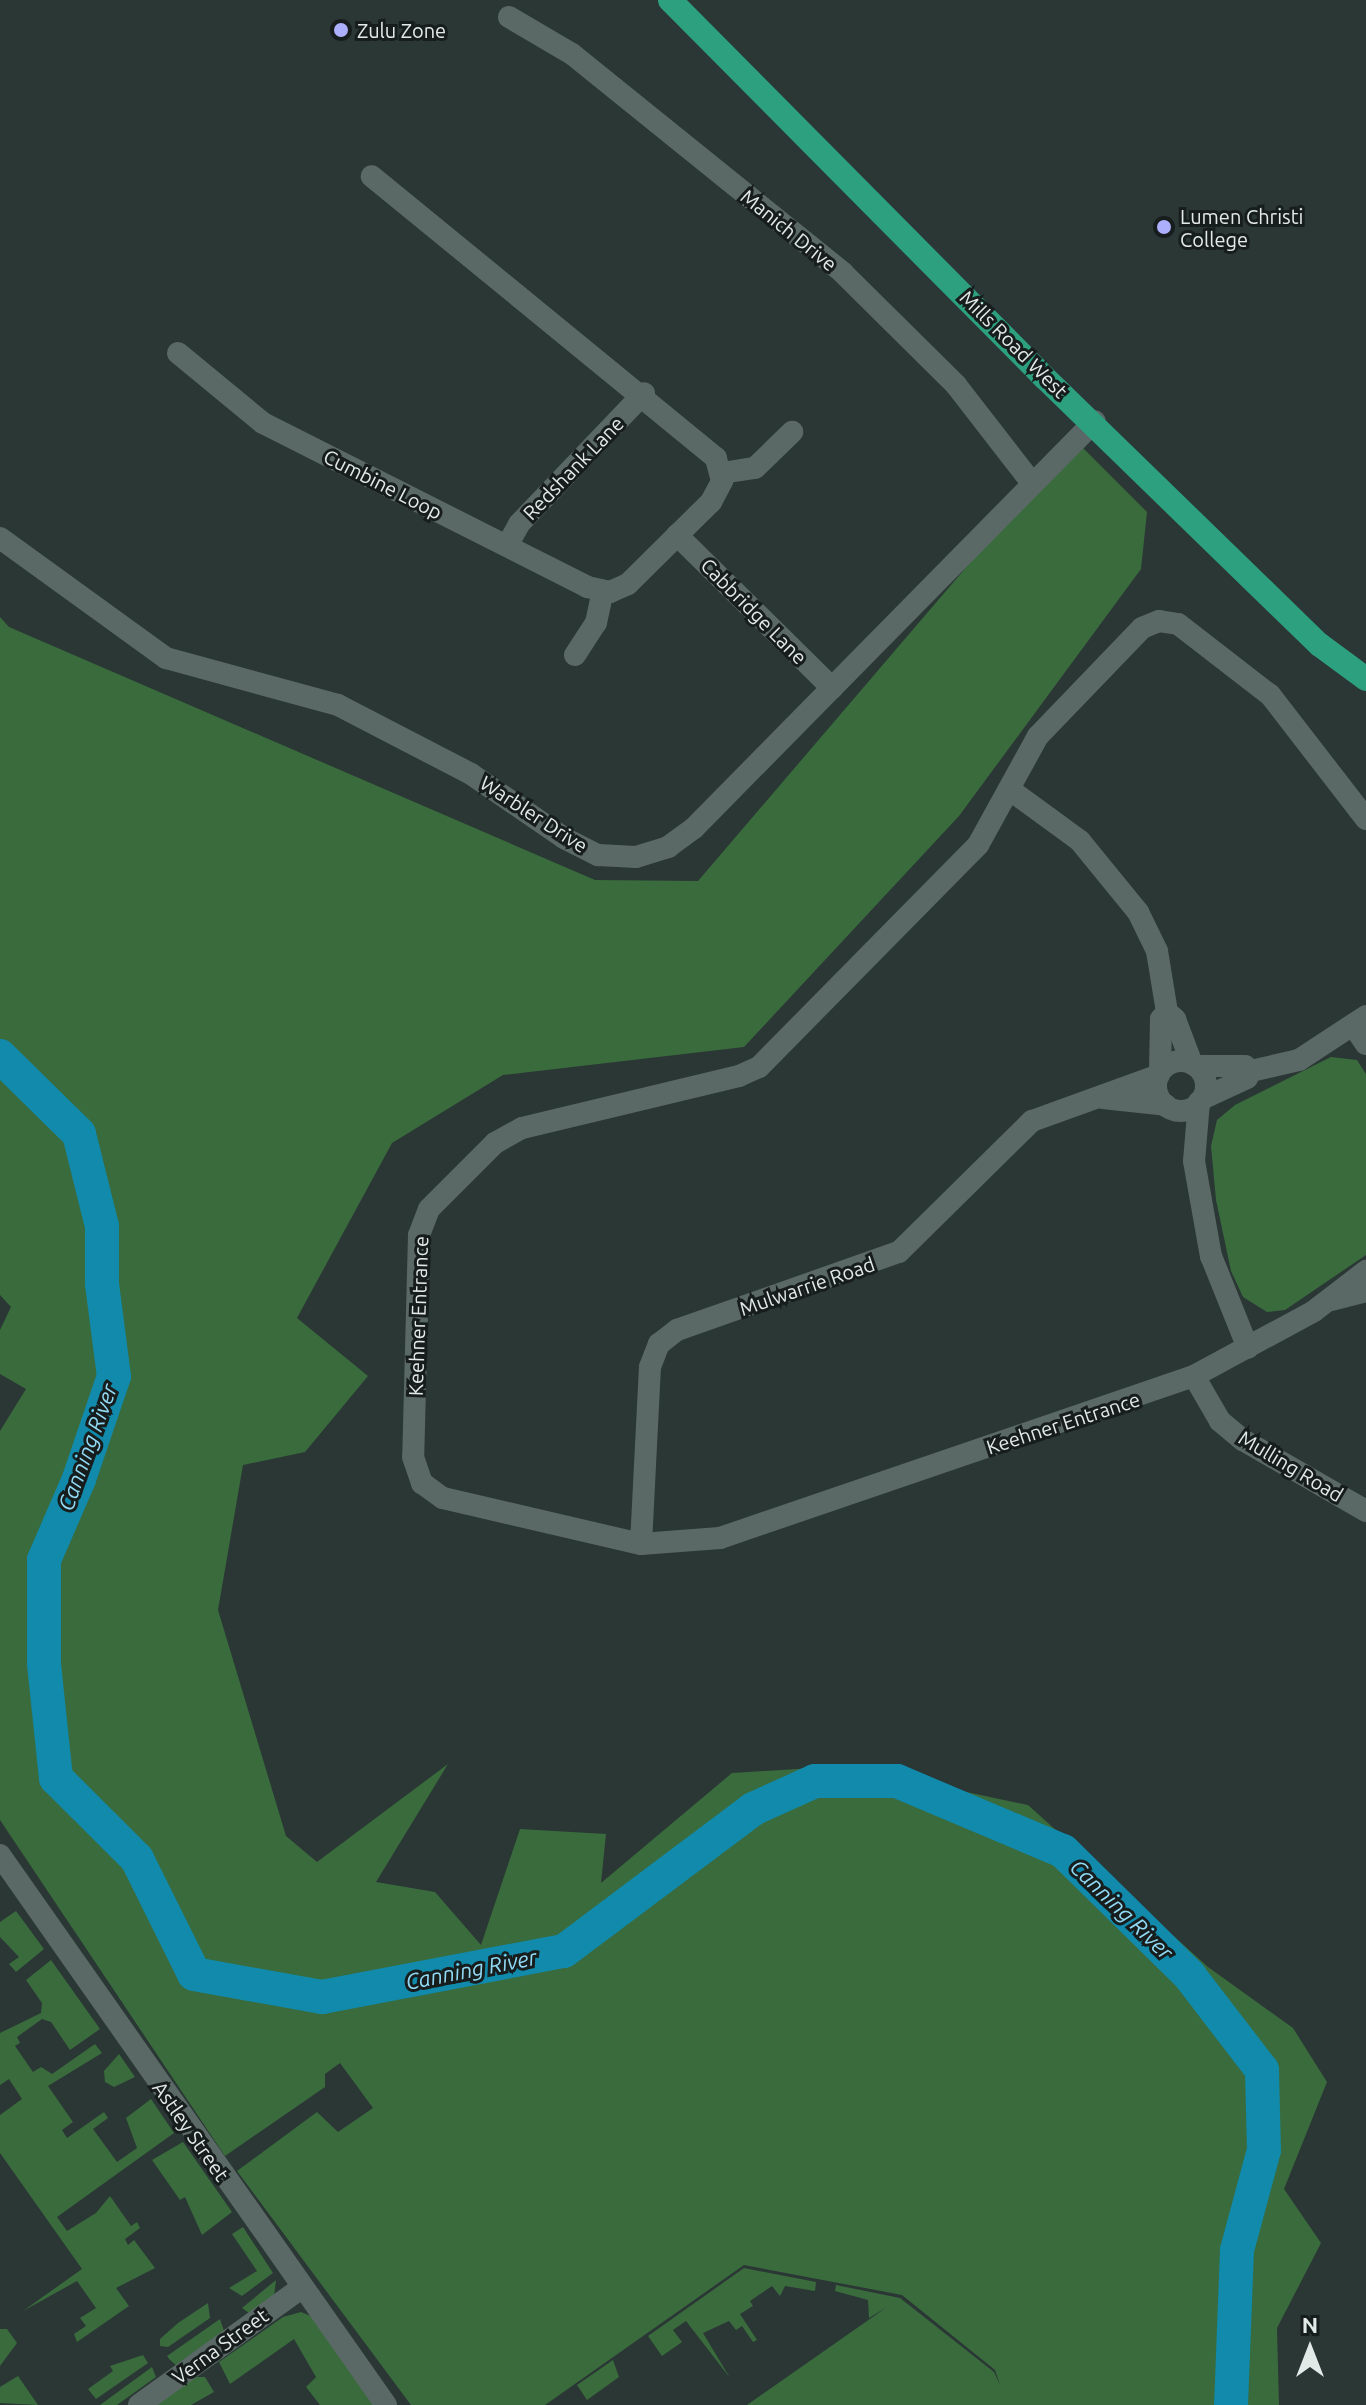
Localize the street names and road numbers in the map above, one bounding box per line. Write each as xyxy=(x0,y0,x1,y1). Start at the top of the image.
street label: Manich Drive xyxy=(736,184,842,276)
street label: Mills Road West xyxy=(955,285,1073,403)
street label: Redshank Lane xyxy=(518,411,628,525)
street label: Cumbine Loop xyxy=(320,444,446,524)
street label: Cabbridge Lane xyxy=(696,553,812,669)
street label: Warbler Drive xyxy=(476,770,592,858)
street label: Keehner Entrance xyxy=(403,1236,433,1396)
street label: Mulwarrie Road xyxy=(736,1252,878,1320)
street label: Keehner Entrance xyxy=(983,1387,1143,1459)
street label: Mulling Road xyxy=(1234,1425,1348,1507)
street label: Astley Street xyxy=(148,2077,234,2185)
street label: Verna Street xyxy=(167,2303,273,2389)

